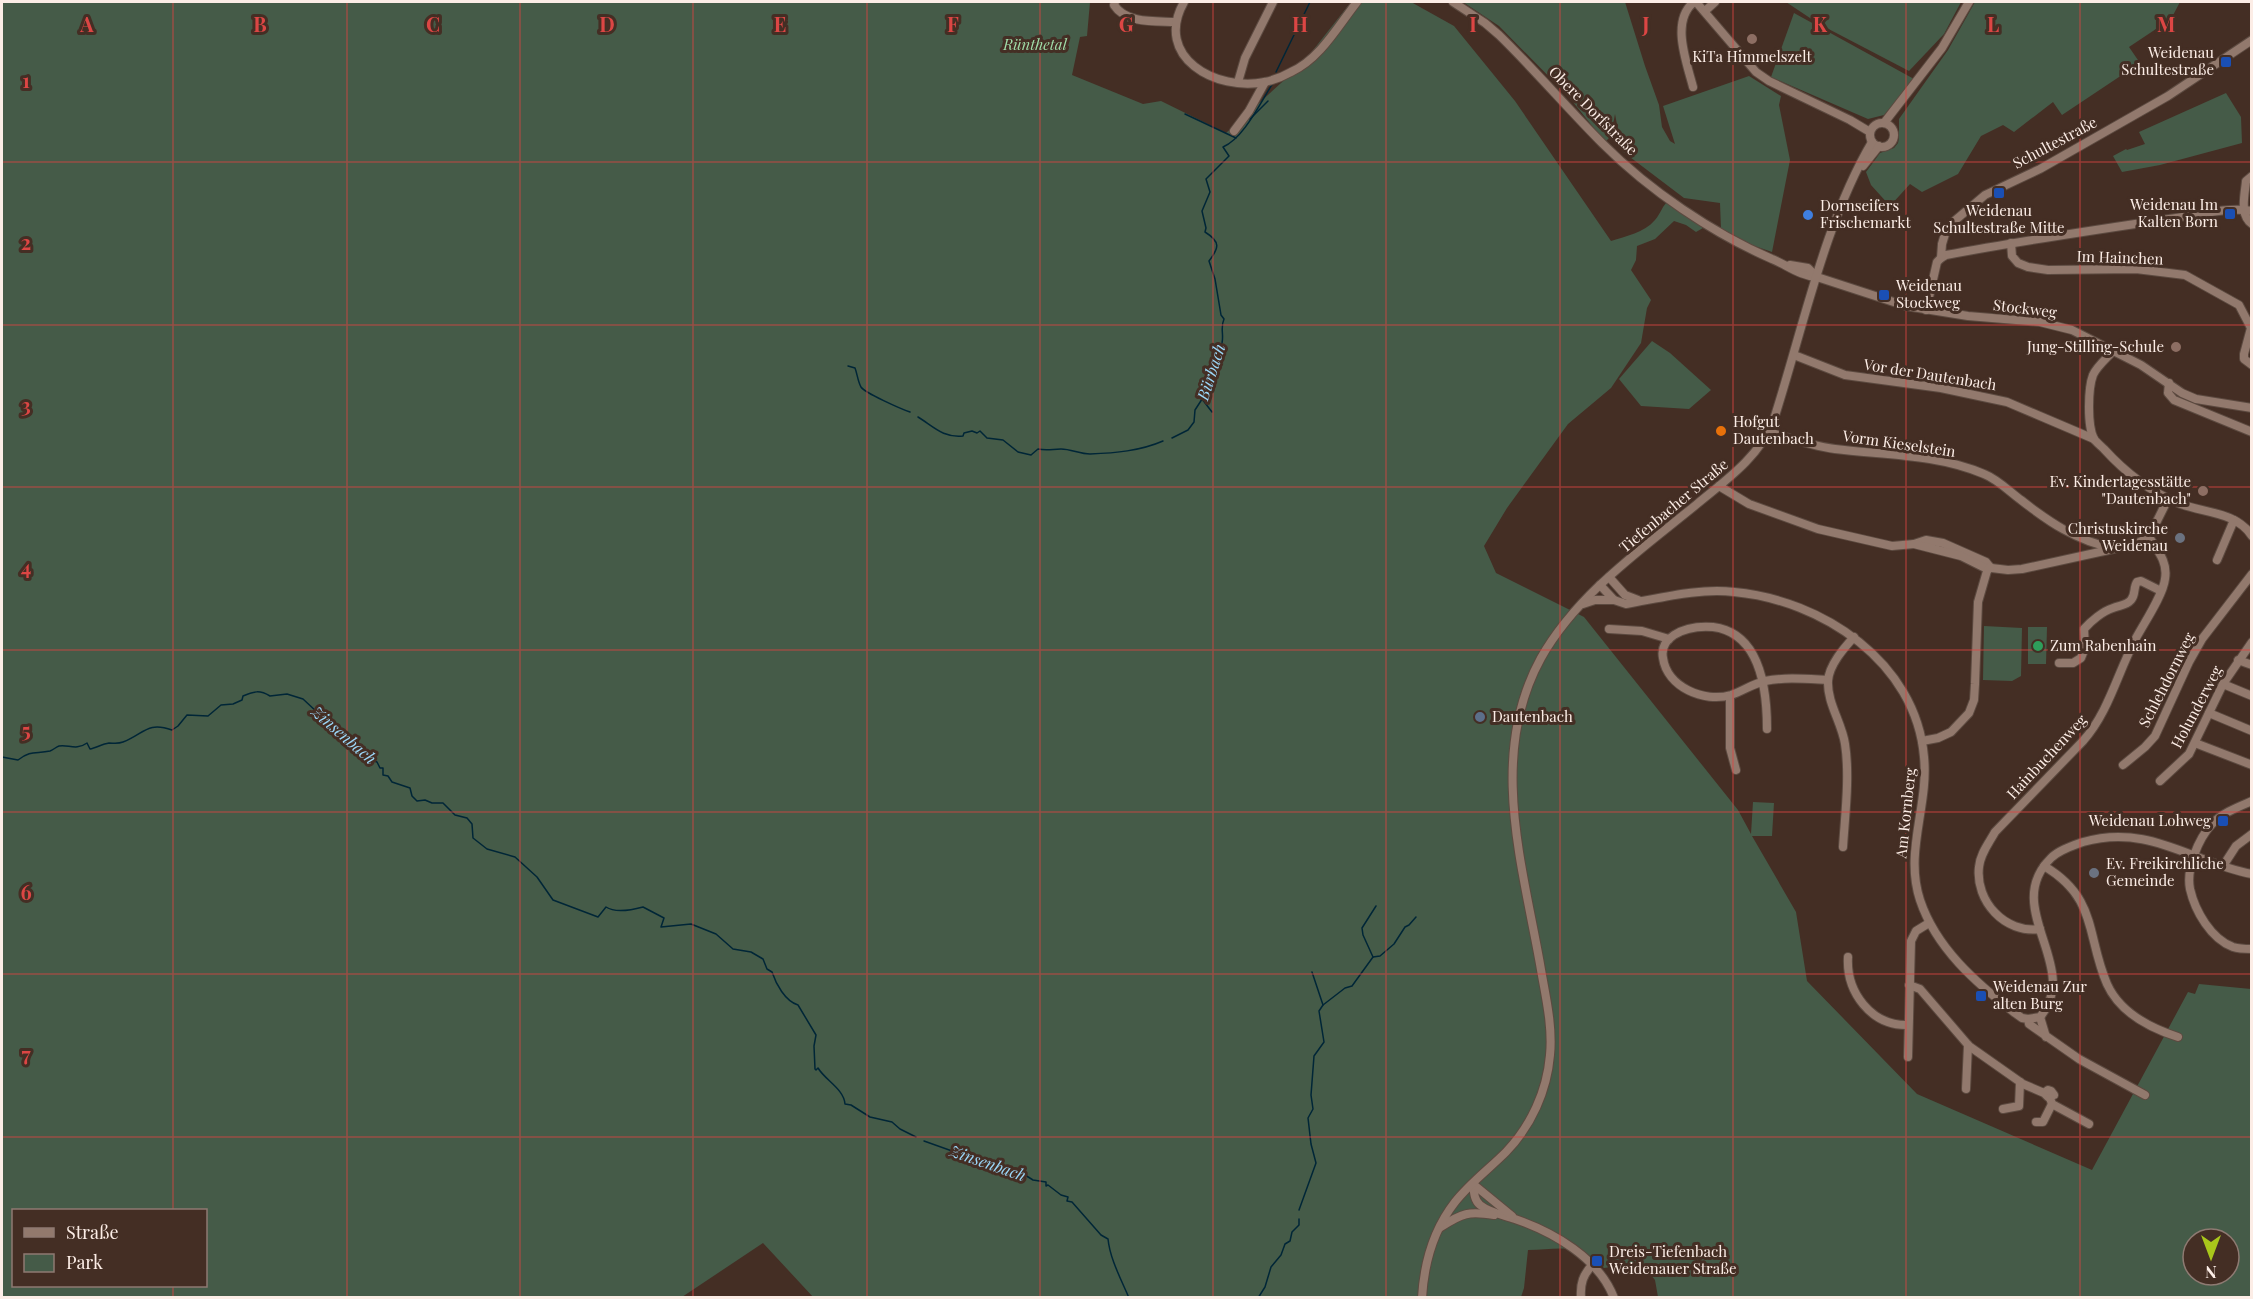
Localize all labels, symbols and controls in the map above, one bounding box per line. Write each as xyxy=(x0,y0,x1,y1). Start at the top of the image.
text: A xyxy=(79,10,94,37)
text: B xyxy=(253,10,267,37)
text: C xyxy=(426,10,440,37)
text: D xyxy=(599,10,615,37)
text: E xyxy=(774,10,786,37)
text: F xyxy=(947,10,959,37)
text: G xyxy=(1119,10,1134,37)
text: H xyxy=(1292,10,1308,37)
text: I xyxy=(1469,10,1477,37)
text: J xyxy=(1641,10,1650,37)
text: K xyxy=(1813,10,1828,37)
text: L xyxy=(1987,10,1999,37)
text: M xyxy=(2157,10,2175,37)
marker: KiTa Himmelszelt xyxy=(1745,32,1759,46)
park label: Rünthetal xyxy=(1002,34,1068,54)
place label: Weidenau Schultestraße xyxy=(2121,42,2214,79)
place label: KiTa Himmelszelt xyxy=(1692,46,1812,66)
marker: Weidenau Schultestraße xyxy=(2219,55,2233,69)
street label: Obere Dorfstraße xyxy=(1545,61,1643,159)
text: 1 xyxy=(22,66,30,93)
street label: Schultestraße xyxy=(2009,112,2100,173)
marker: Weidenau Schultestraße Mitte xyxy=(1992,186,2006,200)
place label: Weidenau Im Kalten Born xyxy=(2129,194,2219,231)
place label: Dornseifers Frischemarkt xyxy=(1820,195,1911,232)
place label: Weidenau Schultestraße Mitte xyxy=(1933,200,2065,237)
marker: Weidenau Im Kalten Born xyxy=(2223,207,2237,221)
marker: Dornseifers Frischemarkt xyxy=(1801,208,1815,222)
text: 2 xyxy=(21,228,31,255)
street label: Im Hainchen xyxy=(2076,245,2164,269)
place label: Weidenau Stockweg xyxy=(1895,275,1962,312)
marker: Weidenau Stockweg xyxy=(1877,288,1891,302)
street label: Stockweg xyxy=(1992,294,2058,322)
place label: Jung-Stilling-Schule xyxy=(2026,336,2164,356)
marker: Jung-Stilling-Schule xyxy=(2169,340,2183,354)
water label: Bürbach xyxy=(1191,341,1229,404)
street label: Vor der Dautenbach xyxy=(1861,353,1998,394)
text: 3 xyxy=(21,391,31,418)
place label: Hofgut Dautenbach xyxy=(1733,411,1814,448)
marker: Hofgut Dautenbach xyxy=(1714,424,1728,438)
street label: Vorm Kieselstein xyxy=(1840,425,1957,461)
street label: Tiefenbacher Straße xyxy=(1615,454,1732,557)
place label: Ev. Kindertagesstätte "Dautenbach" xyxy=(2050,471,2191,508)
marker: Ev. Kindertagesstätte "Dautenbach" xyxy=(2196,484,2210,498)
place label: Christuskirche Weidenau xyxy=(2068,518,2168,555)
marker: Christuskirche Weidenau xyxy=(2173,531,2187,545)
text: 4 xyxy=(21,553,31,580)
street label: Schlehdornweg xyxy=(2134,629,2199,730)
place label: Zum Rabenhain xyxy=(2050,635,2156,655)
marker: Zum Rabenhain xyxy=(2031,639,2045,653)
street label: Holunderweg xyxy=(2166,662,2226,751)
water label: Zinsenbach xyxy=(307,700,381,768)
place label: Dautenbach xyxy=(1492,706,1573,726)
marker: Dautenbach xyxy=(1473,710,1487,724)
street label: Hainbuchenweg xyxy=(2002,710,2091,803)
text: 5 xyxy=(21,716,31,743)
street label: Am Kornberg xyxy=(1890,767,1920,860)
place label: Weidenau Lohweg xyxy=(2088,810,2211,830)
marker: Weidenau Lohweg xyxy=(2216,814,2230,828)
place label: Ev. Freikirchliche Gemeinde xyxy=(2106,853,2224,890)
marker: Ev. Freikirchliche Gemeinde xyxy=(2087,866,2101,880)
text: 6 xyxy=(20,878,32,905)
place label: Weidenau Zur alten Burg xyxy=(1992,976,2087,1013)
marker: Weidenau Zur alten Burg xyxy=(1974,989,1988,1003)
text: 7 xyxy=(21,1040,31,1067)
water label: Zinsenbach xyxy=(946,1139,1029,1185)
legend xyxy=(12,1209,207,1287)
text: Straße xyxy=(66,1220,119,1244)
north arrow xyxy=(2181,1227,2241,1287)
place label: Dreis-Tiefenbach Weidenauer Straße xyxy=(1608,1241,1737,1278)
text: Park xyxy=(66,1250,103,1274)
marker: Dreis-Tiefenbach Weidenauer Straße xyxy=(1590,1254,1604,1268)
text: N xyxy=(2205,1262,2217,1283)

